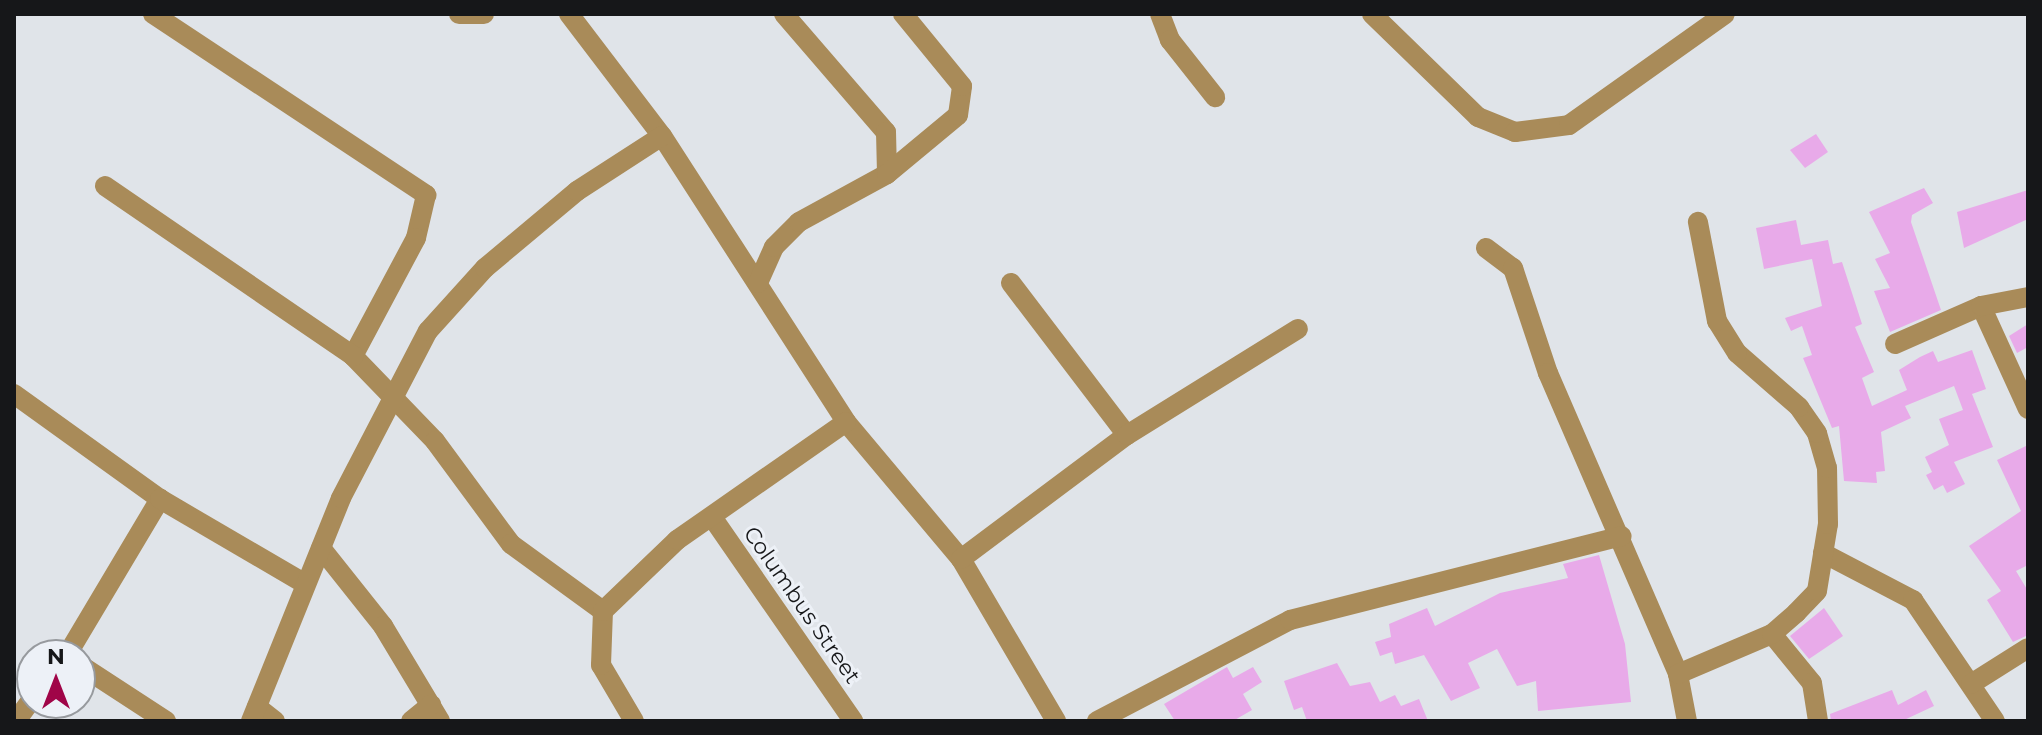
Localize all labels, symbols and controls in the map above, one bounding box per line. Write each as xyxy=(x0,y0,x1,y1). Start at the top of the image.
street label: Columbus Street xyxy=(738,521,866,689)
north arrow xyxy=(16,639,96,719)
text: N xyxy=(47,643,65,670)

